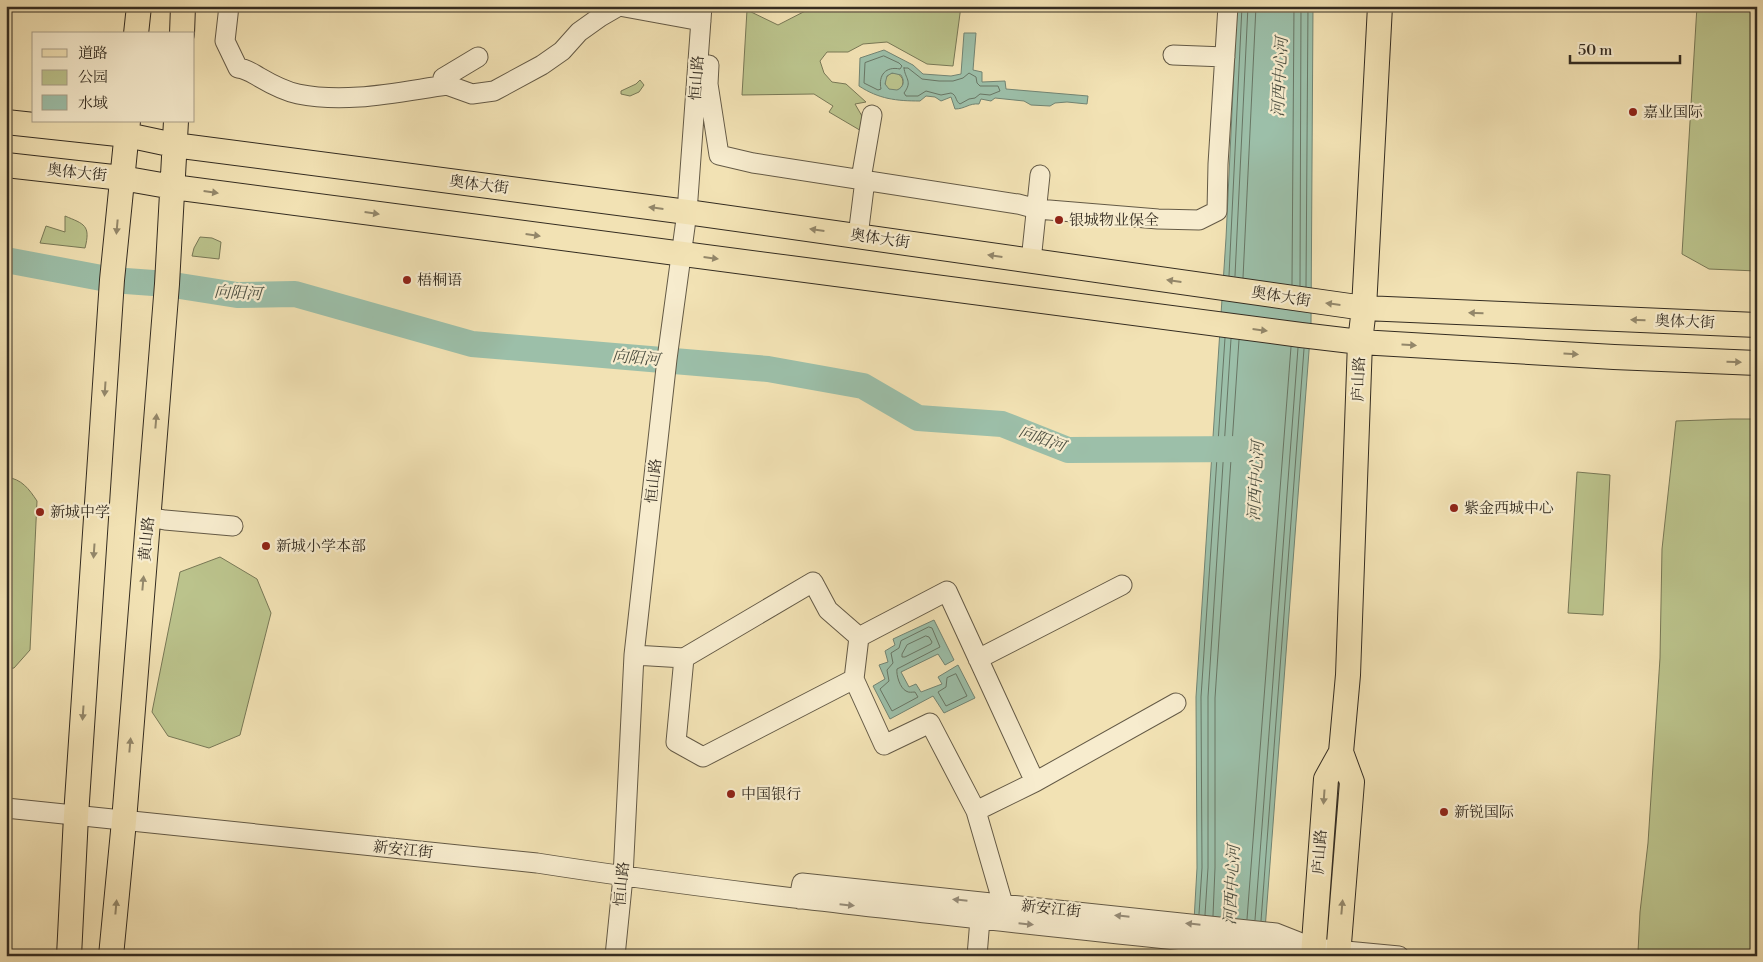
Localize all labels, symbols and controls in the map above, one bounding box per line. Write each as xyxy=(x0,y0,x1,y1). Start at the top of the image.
legend xyxy=(32,32,195,122)
scale bar xyxy=(1570,32,1680,64)
water label: 河西中心河 xyxy=(1268,34,1292,117)
text: 50 m xyxy=(1578,41,1612,60)
text: 道路 xyxy=(78,44,108,63)
street label: 恒山路 xyxy=(686,55,708,101)
text: 公园 xyxy=(78,68,108,87)
text: 水域 xyxy=(78,94,108,113)
place label: 嘉业国际 xyxy=(1643,103,1703,122)
marker: 嘉业国际 xyxy=(1627,106,1639,118)
street label: 奥体大街 xyxy=(46,160,108,186)
street label: 奥体大街 xyxy=(448,172,510,198)
one-way arrow xyxy=(203,188,219,196)
one-way arrow xyxy=(648,204,664,212)
one-way arrow xyxy=(364,210,380,218)
place label: 银城物业保全 xyxy=(1069,211,1159,230)
marker: 银城物业保全 xyxy=(1053,214,1065,226)
one-way arrow xyxy=(113,219,121,235)
street label: 奥体大街 xyxy=(849,225,911,253)
one-way arrow xyxy=(809,226,825,234)
one-way arrow xyxy=(525,231,541,239)
one-way arrow xyxy=(987,251,1003,259)
one-way arrow xyxy=(704,254,720,262)
place label: 梧桐语 xyxy=(417,271,462,290)
marker: 梧桐语 xyxy=(401,274,413,286)
one-way arrow xyxy=(1165,277,1181,285)
water label: 向阳河 xyxy=(214,282,265,304)
street label: 奥体大街 xyxy=(1250,283,1312,311)
one-way arrow xyxy=(1325,300,1341,308)
one-way arrow xyxy=(1468,309,1484,317)
street label: 奥体大街 xyxy=(1655,311,1715,333)
one-way arrow xyxy=(1630,316,1646,324)
one-way arrow xyxy=(1252,326,1268,334)
one-way arrow xyxy=(1401,341,1417,349)
water label: 向阳河 xyxy=(611,346,664,370)
one-way arrow xyxy=(1563,351,1579,359)
street label: 庐山路 xyxy=(1349,356,1369,402)
one-way arrow xyxy=(1726,359,1742,367)
one-way arrow xyxy=(101,381,109,397)
one-way arrow xyxy=(152,413,160,429)
water label: 向阳河 xyxy=(1016,421,1071,458)
water label: 河西中心河 xyxy=(1244,438,1268,521)
street label: 恒山路 xyxy=(642,458,666,504)
place label: 紫金西城中心 xyxy=(1464,499,1554,518)
marker: 紫金西城中心 xyxy=(1448,502,1460,514)
place label: 新城中学 xyxy=(50,503,110,522)
marker: 新城中学 xyxy=(34,506,46,518)
street label: 黄山路 xyxy=(136,516,158,562)
place label: 新城小学本部 xyxy=(276,537,366,556)
marker: 新城小学本部 xyxy=(260,540,272,552)
one-way arrow xyxy=(90,543,98,559)
one-way arrow xyxy=(140,575,148,591)
one-way arrow xyxy=(79,705,87,721)
one-way arrow xyxy=(127,737,135,753)
place label: 中国银行 xyxy=(741,785,801,804)
marker: 中国银行 xyxy=(725,788,737,800)
one-way arrow xyxy=(1320,789,1328,805)
place label: 新锐国际 xyxy=(1454,803,1514,822)
marker: 新锐国际 xyxy=(1438,806,1450,818)
street label: 庐山路 xyxy=(1309,829,1331,875)
street label: 新安江街 xyxy=(372,837,434,863)
water label: 河西中心河 xyxy=(1220,842,1244,925)
street label: 恒山路 xyxy=(611,861,633,907)
one-way arrow xyxy=(952,896,968,904)
street label: 新安江街 xyxy=(1020,896,1082,922)
one-way arrow xyxy=(112,899,120,915)
one-way arrow xyxy=(1338,899,1346,915)
one-way arrow xyxy=(840,901,856,909)
one-way arrow xyxy=(1113,912,1129,920)
one-way arrow xyxy=(1019,920,1035,928)
one-way arrow xyxy=(1185,920,1201,928)

